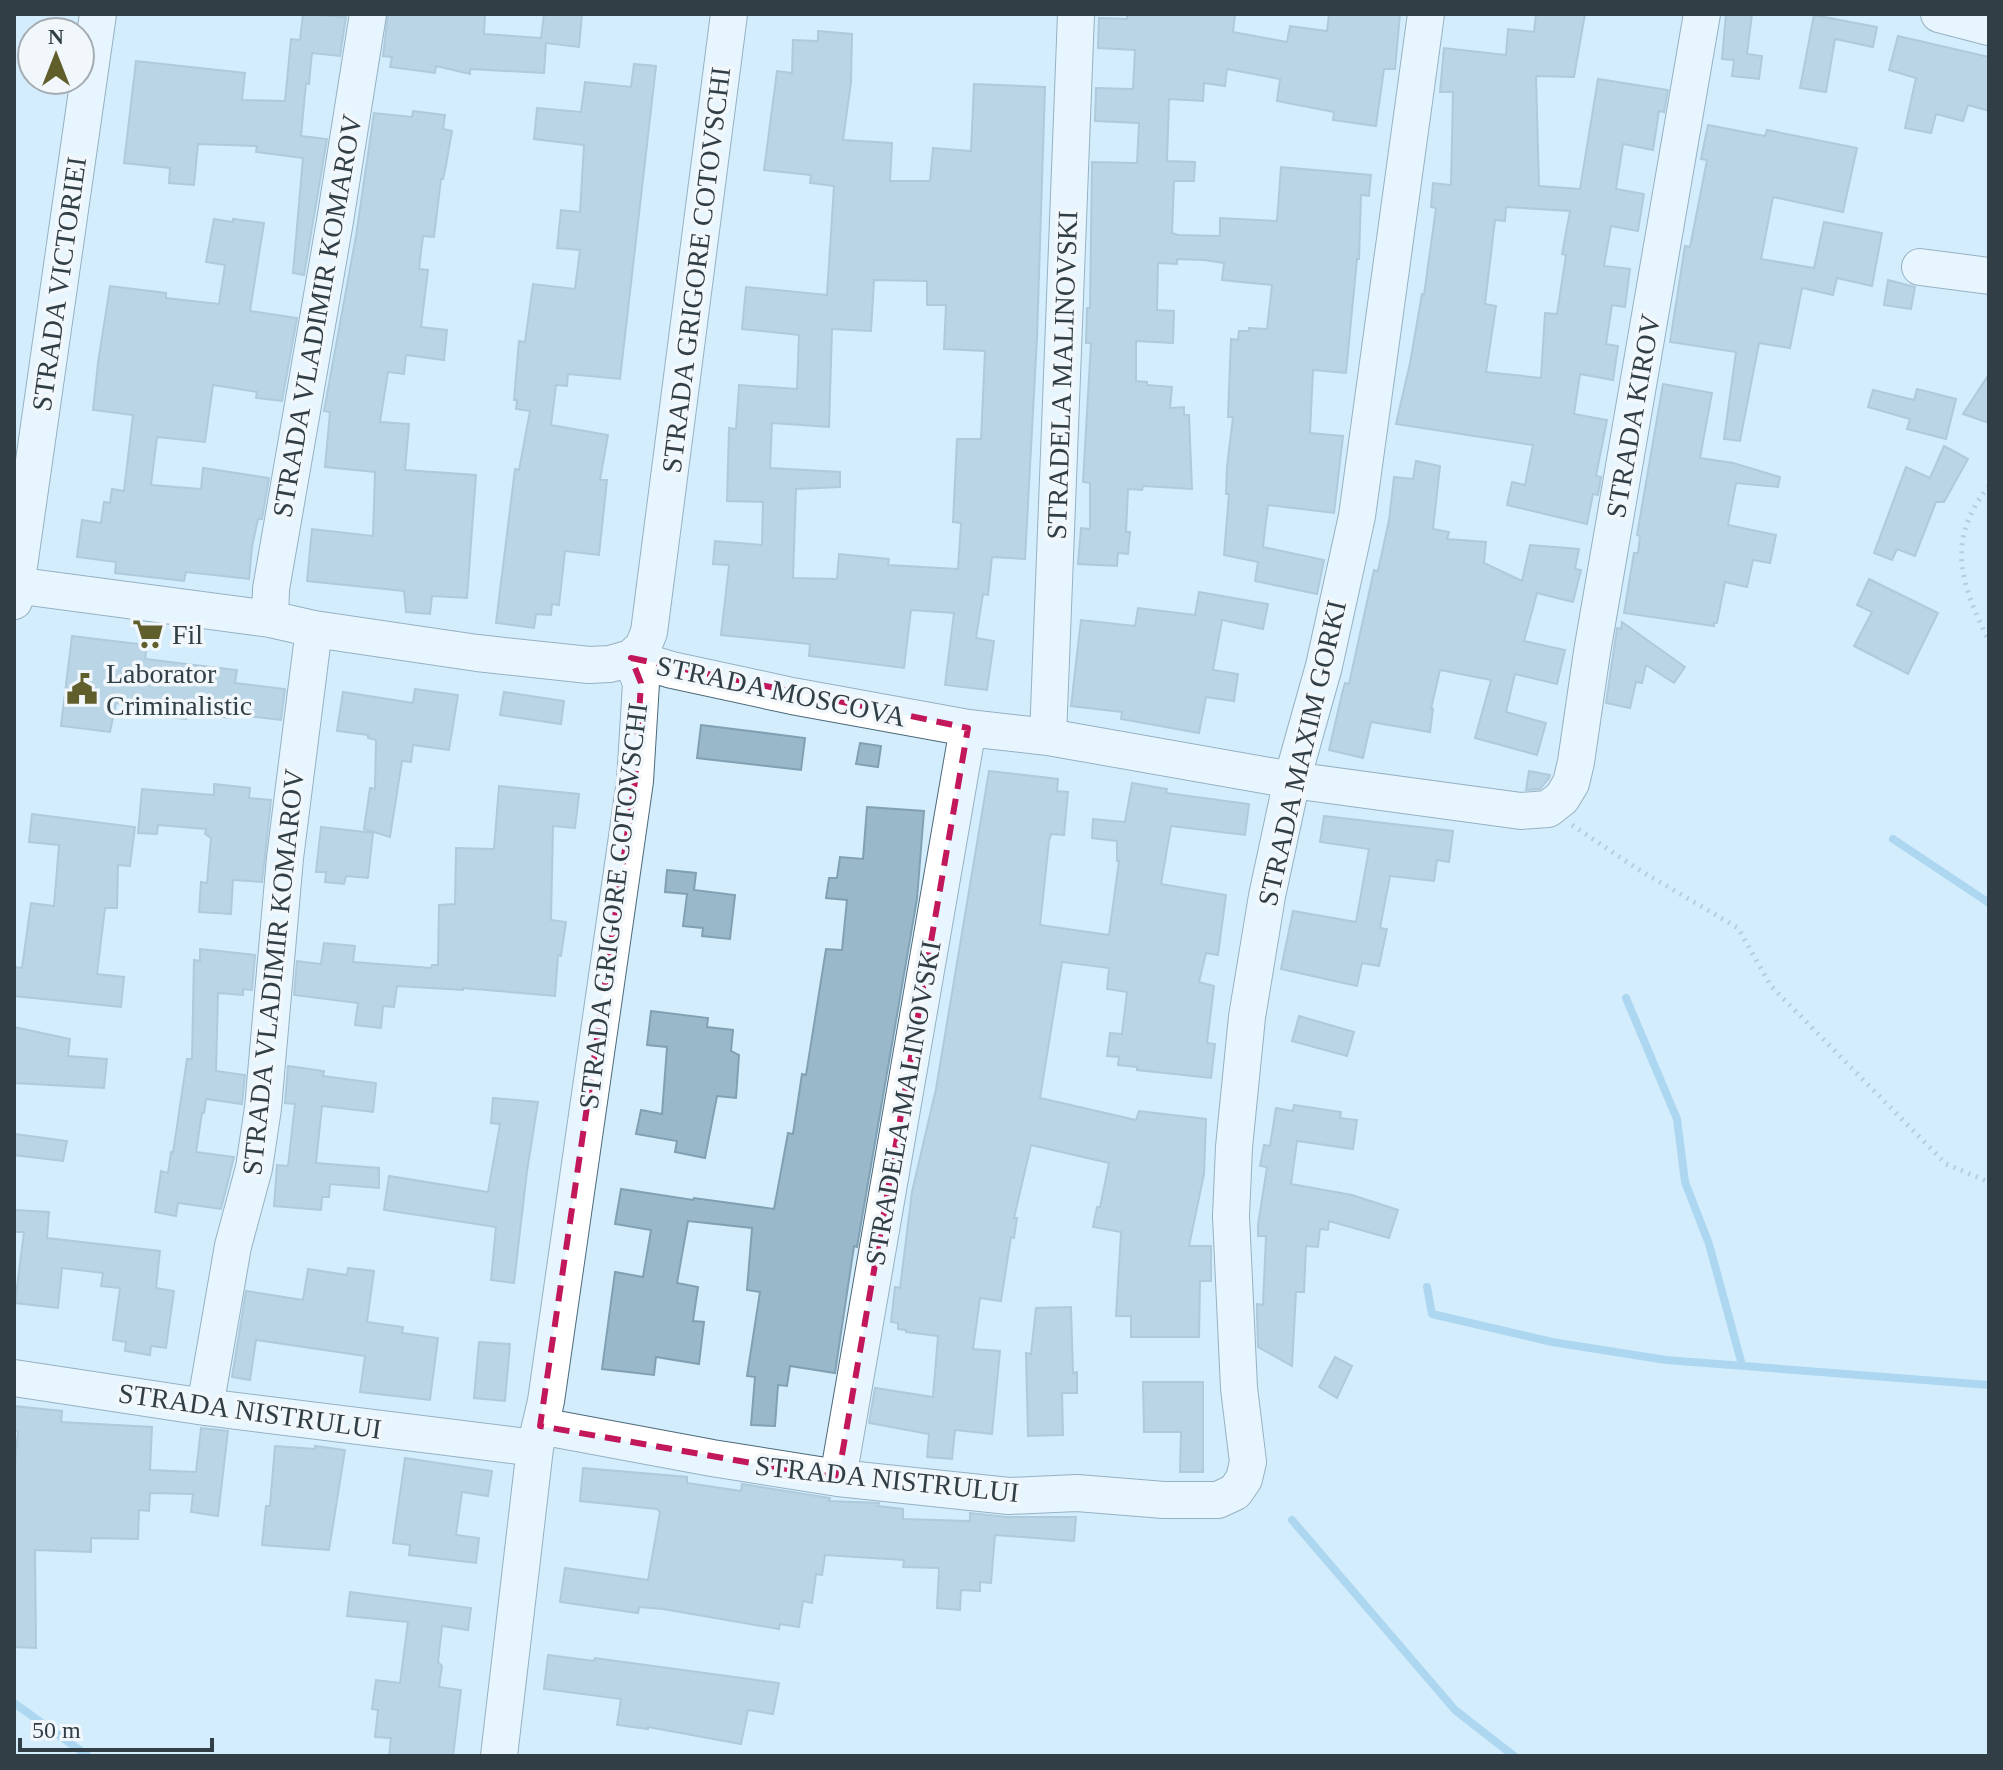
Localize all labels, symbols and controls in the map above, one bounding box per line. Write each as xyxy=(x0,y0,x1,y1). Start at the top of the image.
north arrow xyxy=(16,16,96,96)
text: N xyxy=(48,24,64,49)
street label: STRADA GRIGORE COTOVSCHI xyxy=(656,65,736,475)
street label: STRADA VLADIMIR KOMAROV xyxy=(266,112,368,520)
street label: STRADA VICTORIEI xyxy=(26,155,92,413)
street label: STRADELA MALINOVSKI xyxy=(1041,210,1083,540)
street label: STRADA KIROV xyxy=(1600,312,1666,520)
street label: STRADA MAXIM GORKI xyxy=(1252,597,1352,909)
supermarket icon: Fil xyxy=(131,617,165,651)
place label: Fil xyxy=(172,619,203,650)
street label: STRADA MOSCOVA xyxy=(654,649,909,733)
place label: Laborator Criminalistic xyxy=(106,658,252,721)
public building icon: Laborator Criminalistic xyxy=(65,672,99,706)
street label: STRADA GRIGORE COTOVSCHI xyxy=(573,701,653,1111)
street label: STRADA VLADIMIR KOMAROV xyxy=(236,767,310,1177)
street label: STRADELA MALINOVSKI xyxy=(859,938,947,1268)
street label: STRADA NISTRULUI xyxy=(117,1377,383,1445)
street label: STRADA NISTRULUI xyxy=(753,1450,1021,1508)
scale bar xyxy=(20,1702,212,1752)
text: 50 m xyxy=(32,1717,81,1743)

